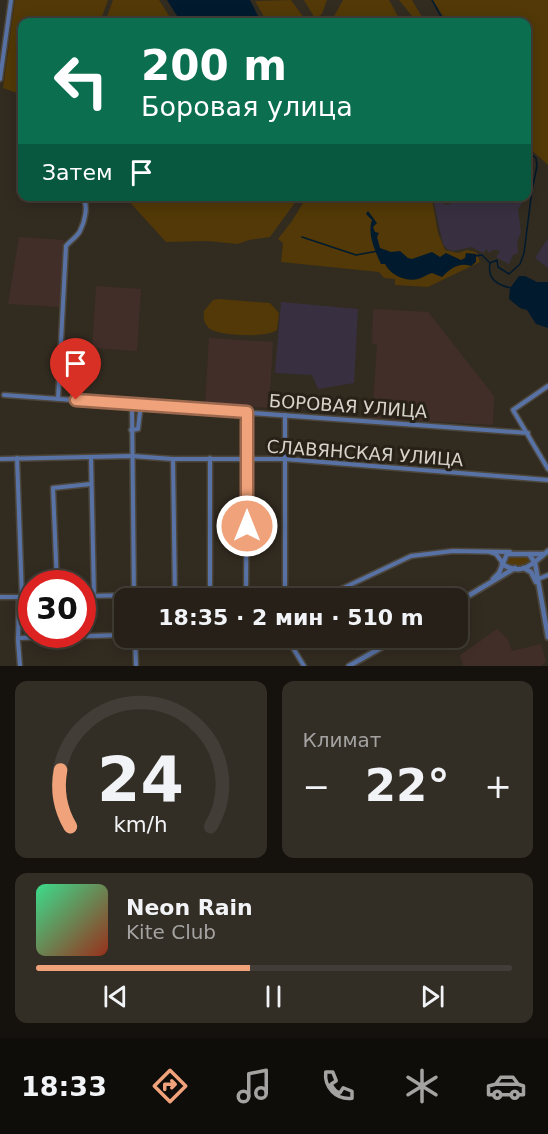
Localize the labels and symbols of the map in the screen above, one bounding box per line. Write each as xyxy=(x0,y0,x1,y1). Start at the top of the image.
pin xyxy=(50,338,101,400)
street label: БОРОВАЯ УЛИЦА xyxy=(268,390,429,422)
street label: СЛАВЯНСКАЯ УЛИЦА xyxy=(266,436,465,470)
position arrow xyxy=(215,494,279,558)
speed limit sign: 30 xyxy=(18,570,96,648)

